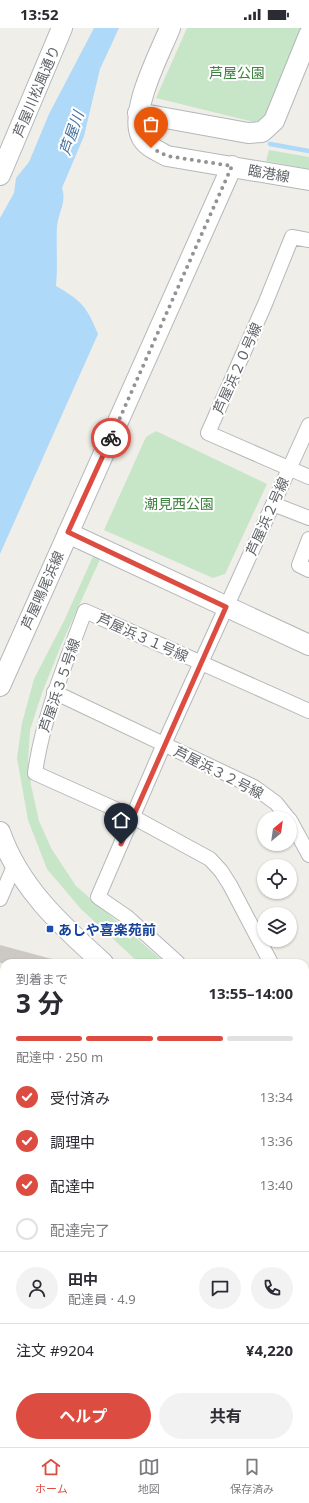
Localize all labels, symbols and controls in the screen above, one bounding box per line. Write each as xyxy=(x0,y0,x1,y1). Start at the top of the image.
text: 13:52 xyxy=(20,4,59,24)
street label: 芦屋川松風通り xyxy=(8,42,64,140)
park label: 芦屋公園 xyxy=(209,63,265,82)
water label: 芦屋川 xyxy=(54,107,88,158)
pin xyxy=(134,107,168,148)
icon: bag xyxy=(140,113,162,135)
street label: 臨港線 xyxy=(247,160,291,186)
street label: 芦屋浜２０号線 xyxy=(208,319,266,417)
courier xyxy=(91,418,131,458)
icon: bike xyxy=(100,427,122,449)
street label: 芦屋浜２号線 xyxy=(241,474,293,558)
park label: 潮見西公園 xyxy=(144,494,214,513)
street label: 芦屋鳴尾浜線 xyxy=(16,548,68,632)
street label: 芦屋浜３１号線 xyxy=(94,608,192,666)
street label: 芦屋浜３５号線 xyxy=(34,636,84,734)
street label: 芦屋浜３２号線 xyxy=(171,741,267,803)
pin xyxy=(104,803,138,844)
icon: home xyxy=(110,809,132,831)
north arrow xyxy=(257,811,297,851)
map controls xyxy=(257,811,297,947)
button: locate xyxy=(257,859,297,899)
button: layers xyxy=(257,907,297,947)
place label: あしや喜楽苑前 xyxy=(58,920,156,939)
marker: あしや喜楽苑前 xyxy=(45,924,55,934)
text: 到着まで xyxy=(16,970,68,988)
text: 13:55–14:00 xyxy=(208,983,293,1003)
text: 3 分 xyxy=(16,985,64,1021)
text: 配達中 · 250 m xyxy=(16,1048,103,1066)
icon: check xyxy=(16,1086,38,1108)
text: 受付済み xyxy=(50,1088,110,1108)
text: 13:34 xyxy=(260,1088,293,1106)
icon: check xyxy=(16,1130,38,1152)
text: 調理中 xyxy=(50,1132,95,1152)
text: 13:36 xyxy=(260,1132,293,1150)
icon: check xyxy=(16,1174,38,1196)
text: 配達中 xyxy=(50,1176,95,1196)
text: 13:40 xyxy=(260,1176,293,1194)
text: 配達完了 xyxy=(50,1220,110,1240)
button: person xyxy=(16,1267,58,1309)
button: chat xyxy=(199,1267,241,1309)
button: phone xyxy=(251,1267,293,1309)
text: 田中 xyxy=(68,1269,98,1289)
text: 配達員 · 4.9 xyxy=(68,1290,136,1308)
text: 注文 #9204 xyxy=(16,1340,94,1360)
text: ¥4,220 xyxy=(246,1340,293,1360)
button: ヘルプ xyxy=(16,1393,151,1439)
button: 共有 xyxy=(159,1393,293,1439)
tab: ホーム xyxy=(35,1456,68,1496)
tab: 地図 xyxy=(138,1456,160,1496)
tab: 保存済み xyxy=(230,1456,274,1496)

